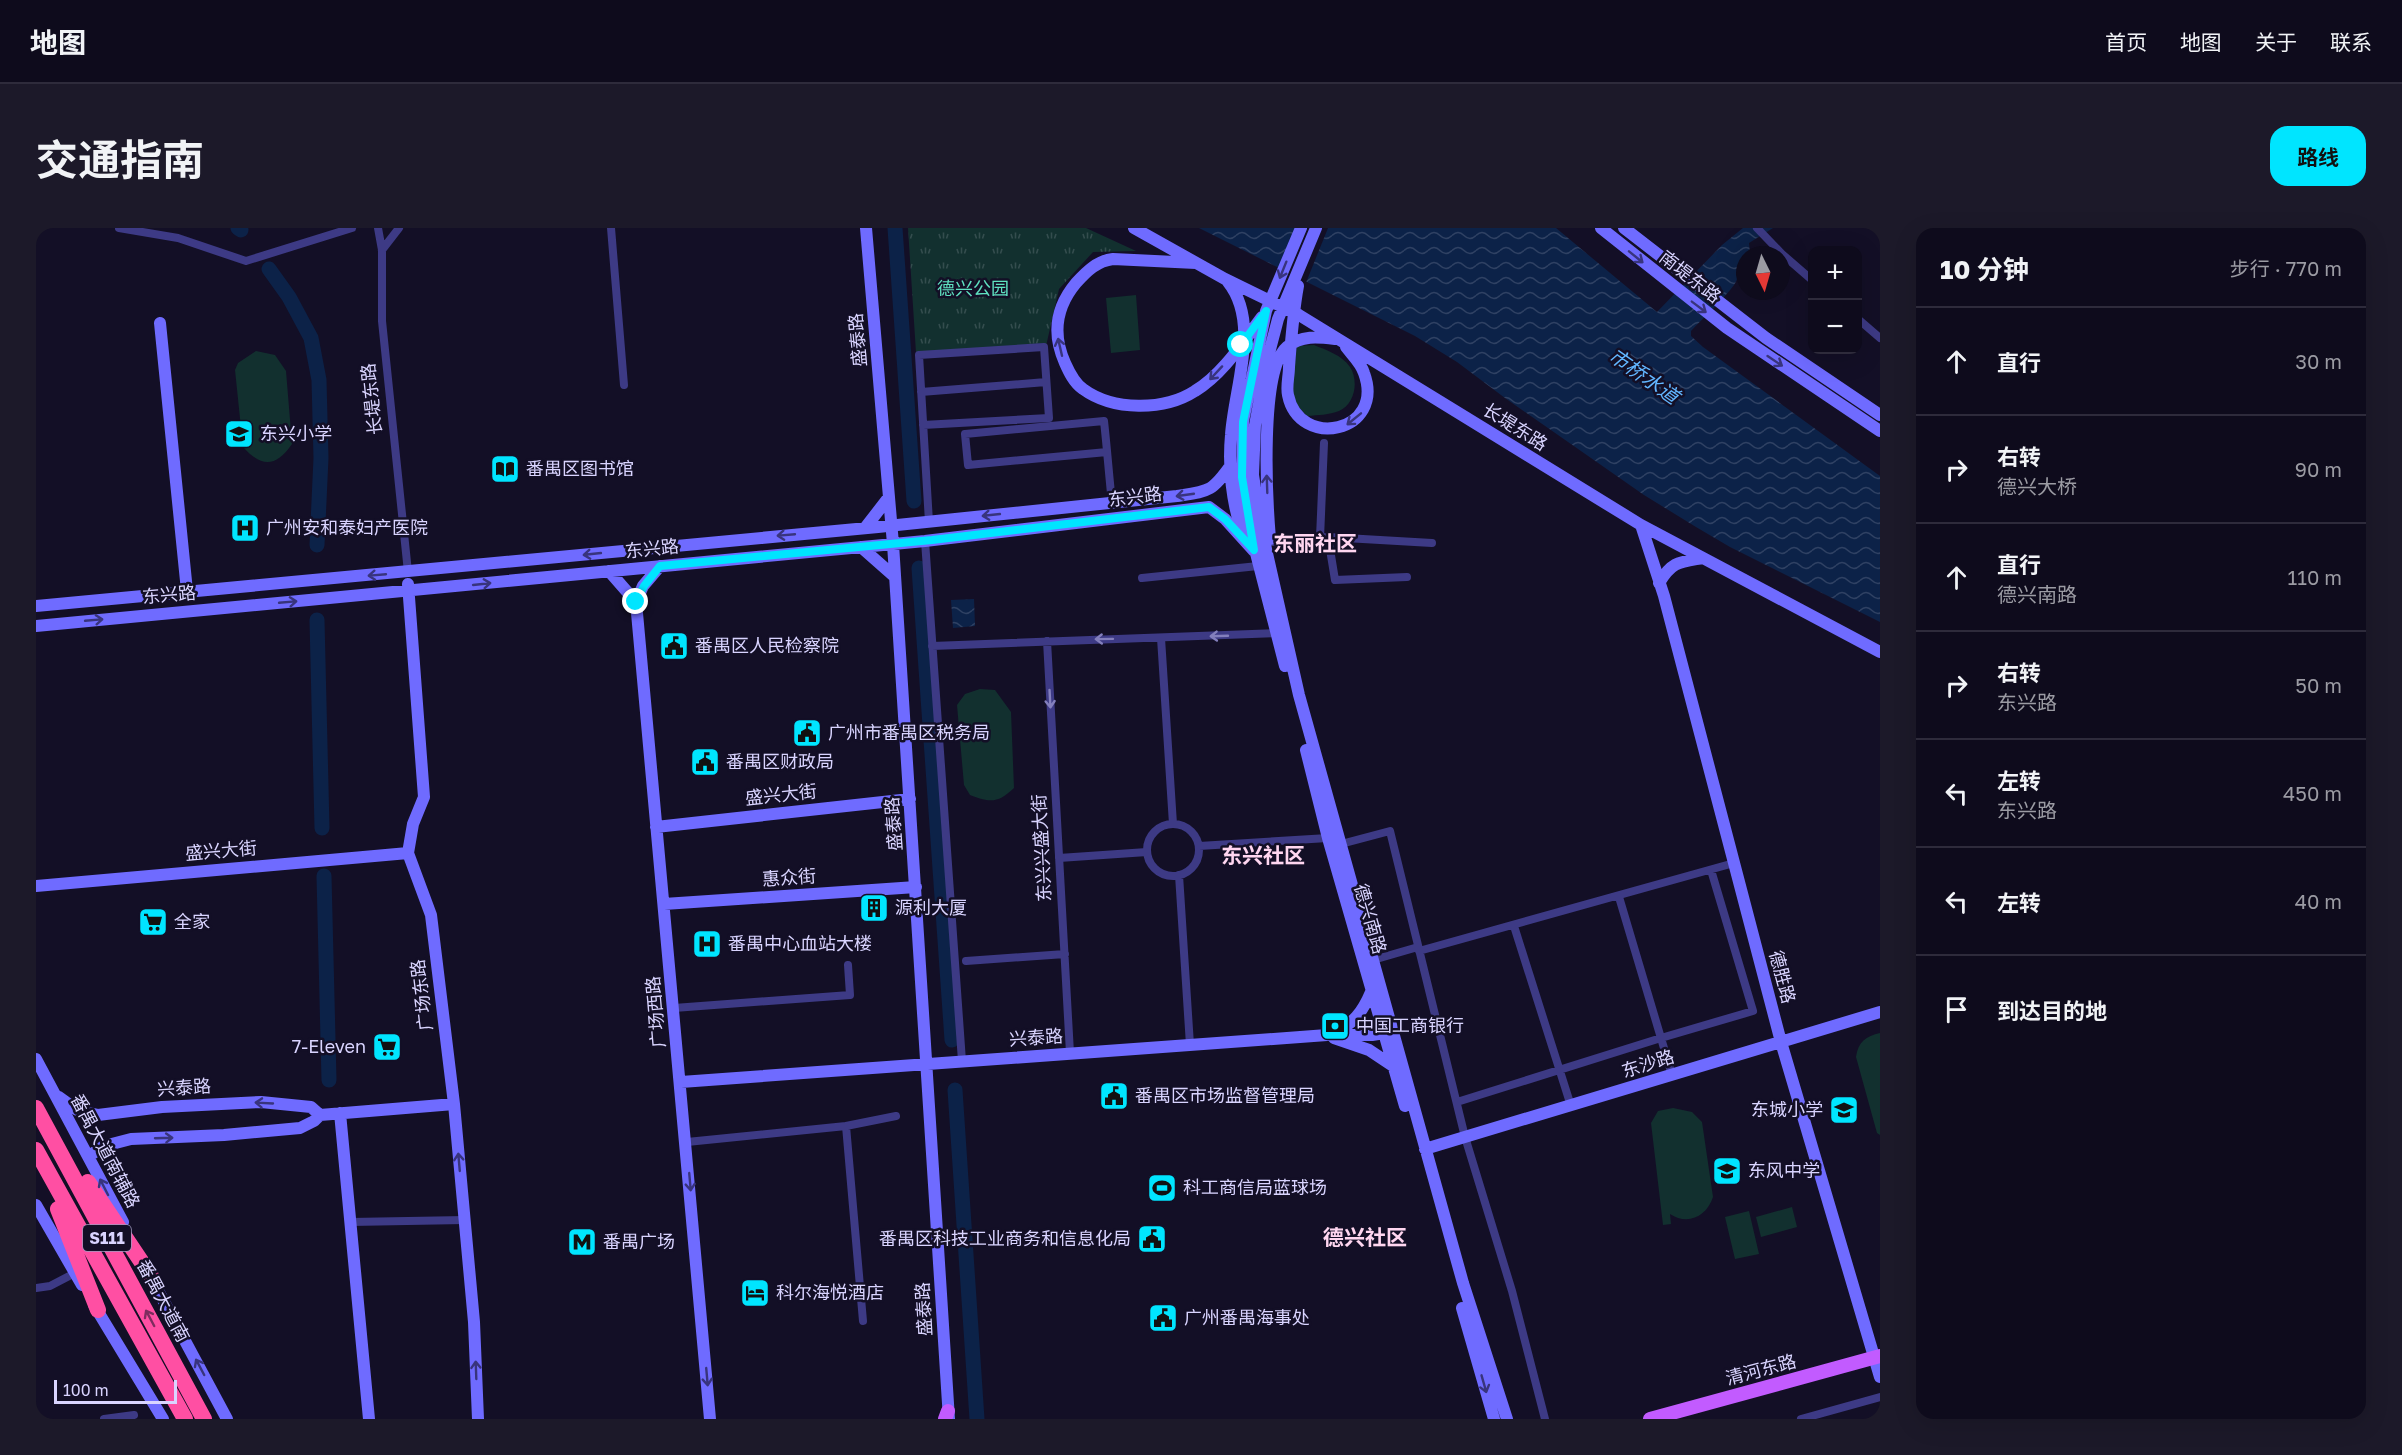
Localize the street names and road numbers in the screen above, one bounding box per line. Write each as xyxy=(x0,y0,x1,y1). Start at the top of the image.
street label: 南堤东路 xyxy=(1655,245,1726,307)
street label: 盛泰路 xyxy=(844,312,870,368)
street label: 长堤东路 xyxy=(356,362,386,436)
street label: 长堤东路 xyxy=(1479,398,1552,455)
street label: 东兴路 xyxy=(1107,482,1163,510)
street label: 东兴路 xyxy=(624,534,680,562)
street label: 东兴路 xyxy=(141,581,197,607)
street label: 盛兴大街 xyxy=(744,779,818,809)
street label: 东兴兴盛大街 xyxy=(1027,794,1055,903)
street label: 盛泰路 xyxy=(880,796,906,852)
street label: 盛兴大街 xyxy=(184,836,258,864)
street label: 惠众街 xyxy=(761,864,817,890)
street label: 德兴南路 xyxy=(1350,881,1391,956)
street label: 德胜路 xyxy=(1765,948,1801,1006)
street label: 广场东路 xyxy=(406,958,436,1032)
street label: 广场西路 xyxy=(641,975,669,1049)
street label: 兴泰路 xyxy=(1008,1024,1064,1050)
street label: 东沙路 xyxy=(1619,1045,1677,1081)
street label: 兴泰路 xyxy=(156,1074,212,1100)
street label: 番禺大道南辅路 xyxy=(67,1090,145,1211)
road number: S111 xyxy=(83,1225,131,1251)
street label: 番禺大道南 xyxy=(133,1256,195,1345)
street label: 盛泰路 xyxy=(911,1282,935,1337)
street label: 清河东路 xyxy=(1723,1349,1798,1389)

